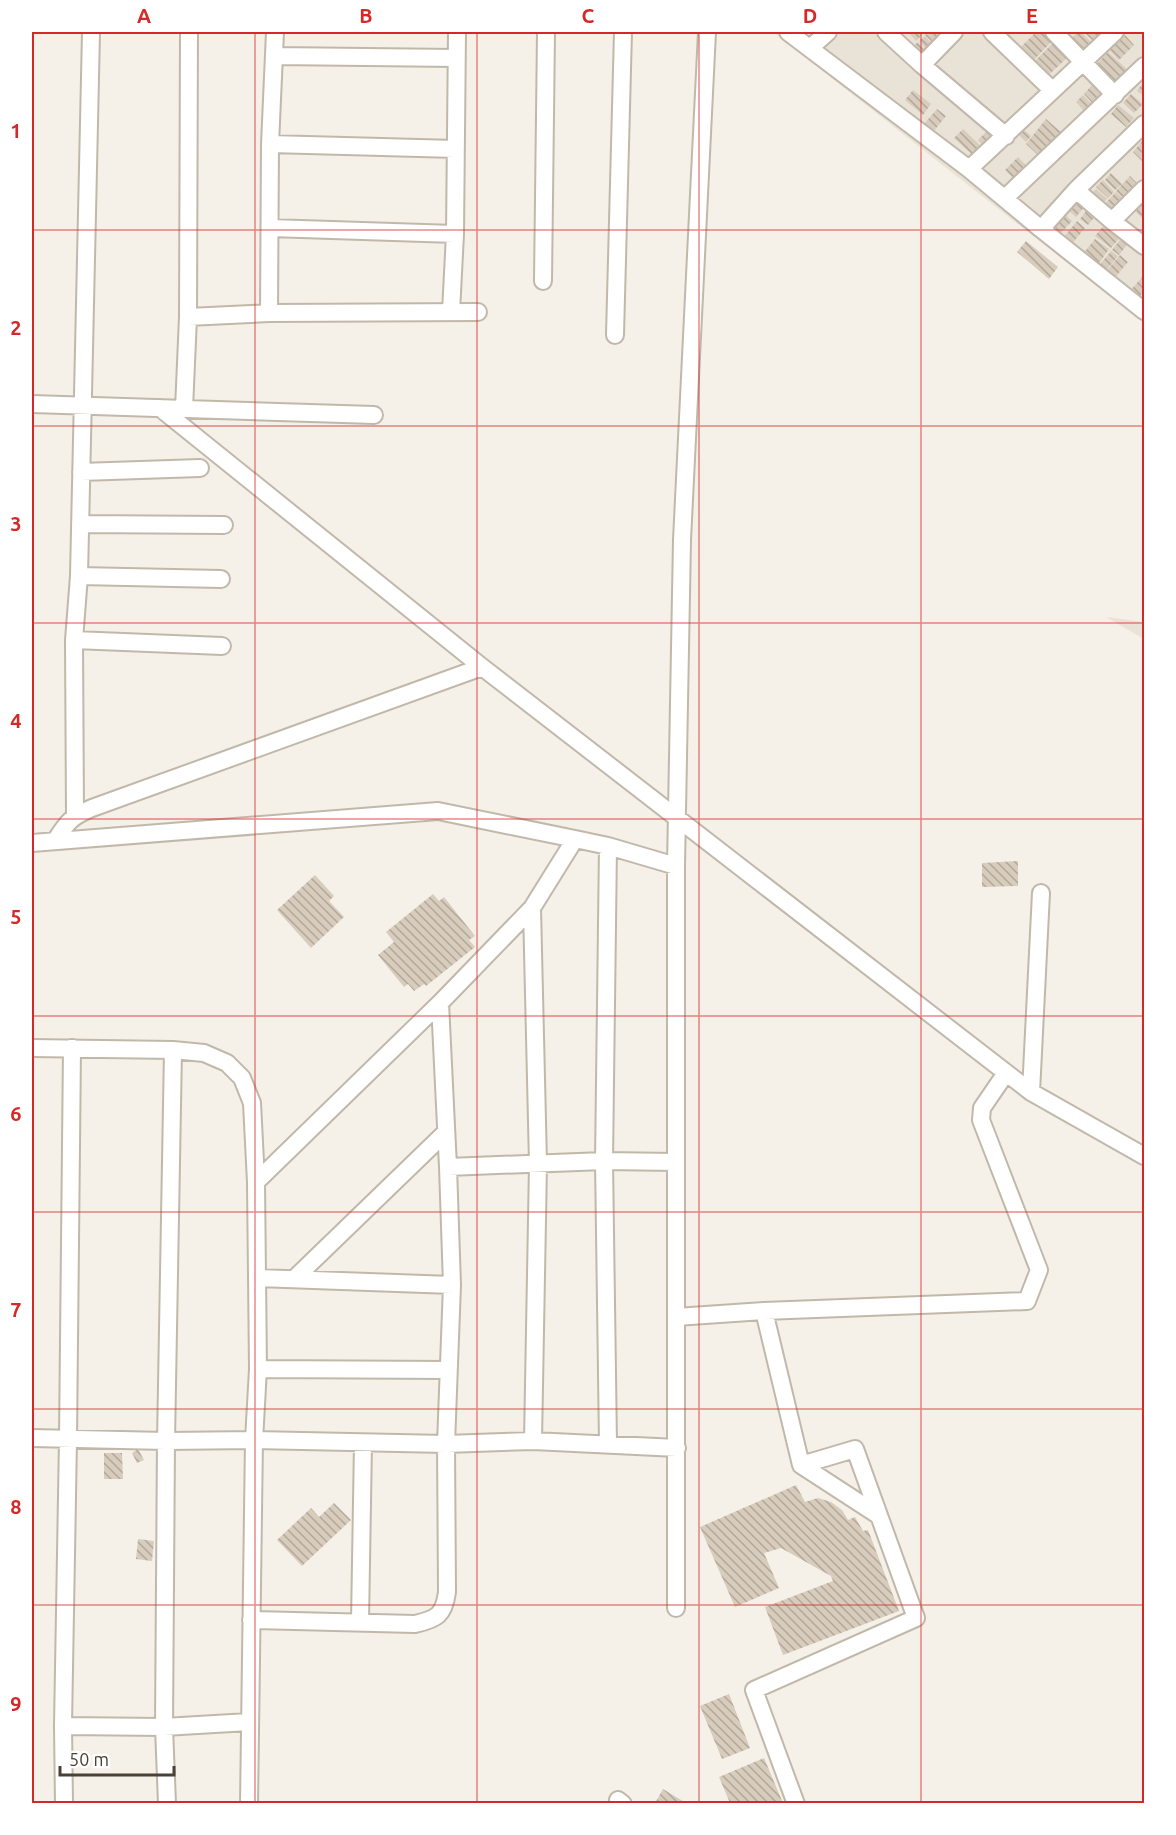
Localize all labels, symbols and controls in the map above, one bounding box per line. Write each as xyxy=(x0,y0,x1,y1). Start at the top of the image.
text: A xyxy=(137,4,151,27)
text: B xyxy=(359,4,373,27)
text: C xyxy=(582,4,595,27)
text: D xyxy=(803,4,817,27)
text: E xyxy=(1026,4,1038,27)
text: 1 xyxy=(10,119,22,142)
text: 2 xyxy=(10,316,22,339)
text: 3 xyxy=(10,512,22,535)
text: 4 xyxy=(10,709,22,732)
text: 5 xyxy=(10,905,22,928)
text: 6 xyxy=(10,1102,22,1125)
text: 7 xyxy=(10,1298,22,1321)
text: 8 xyxy=(10,1495,22,1518)
text: 9 xyxy=(10,1692,22,1715)
scale bar xyxy=(60,1739,174,1777)
text: 50 m xyxy=(69,1749,109,1769)

